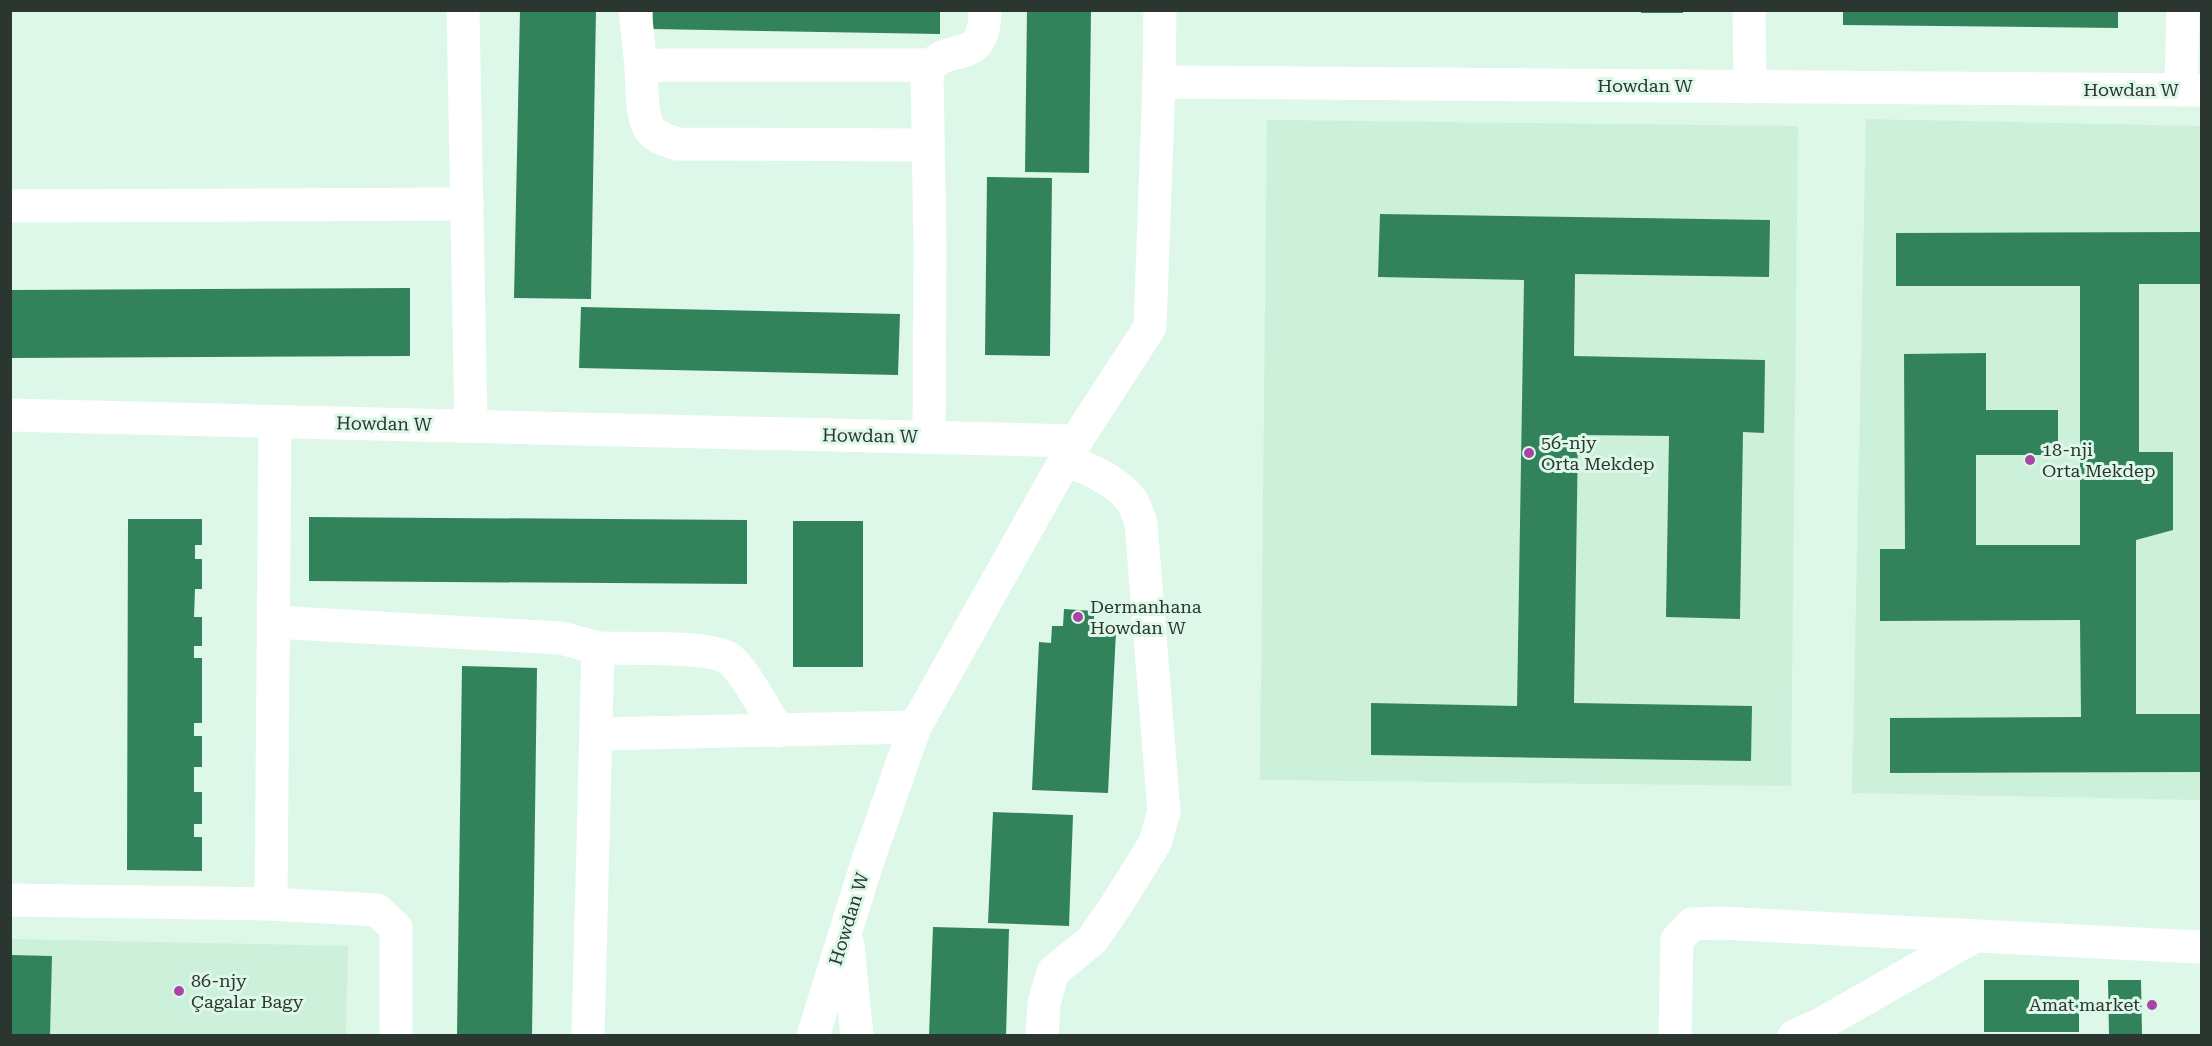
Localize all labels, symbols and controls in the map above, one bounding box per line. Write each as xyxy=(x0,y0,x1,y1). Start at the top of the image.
street label: Howdan W xyxy=(1597,75,1694,96)
street label: Howdan W xyxy=(2083,79,2180,100)
street label: Howdan W xyxy=(336,412,433,435)
street label: Howdan W xyxy=(822,424,919,447)
place label: 56-njy Orta Mekdep xyxy=(1541,432,1655,474)
place label: 18-nji Orta Mekdep xyxy=(2042,439,2156,481)
marker: 56-njy Orta Mekdep xyxy=(1522,446,1536,460)
marker: 18-nji Orta Mekdep xyxy=(2023,453,2037,467)
place label: Dermanhana Howdan W xyxy=(1090,596,1202,638)
marker: Dermanhana Howdan W xyxy=(1071,610,1085,624)
street label: Howdan W xyxy=(824,869,873,968)
place label: 86-njy Çagalar Bagy xyxy=(191,970,304,1012)
marker: 86-njy Çagalar Bagy xyxy=(172,984,186,998)
place label: Amat market xyxy=(2029,994,2140,1015)
marker: Amat market xyxy=(2145,998,2159,1012)

